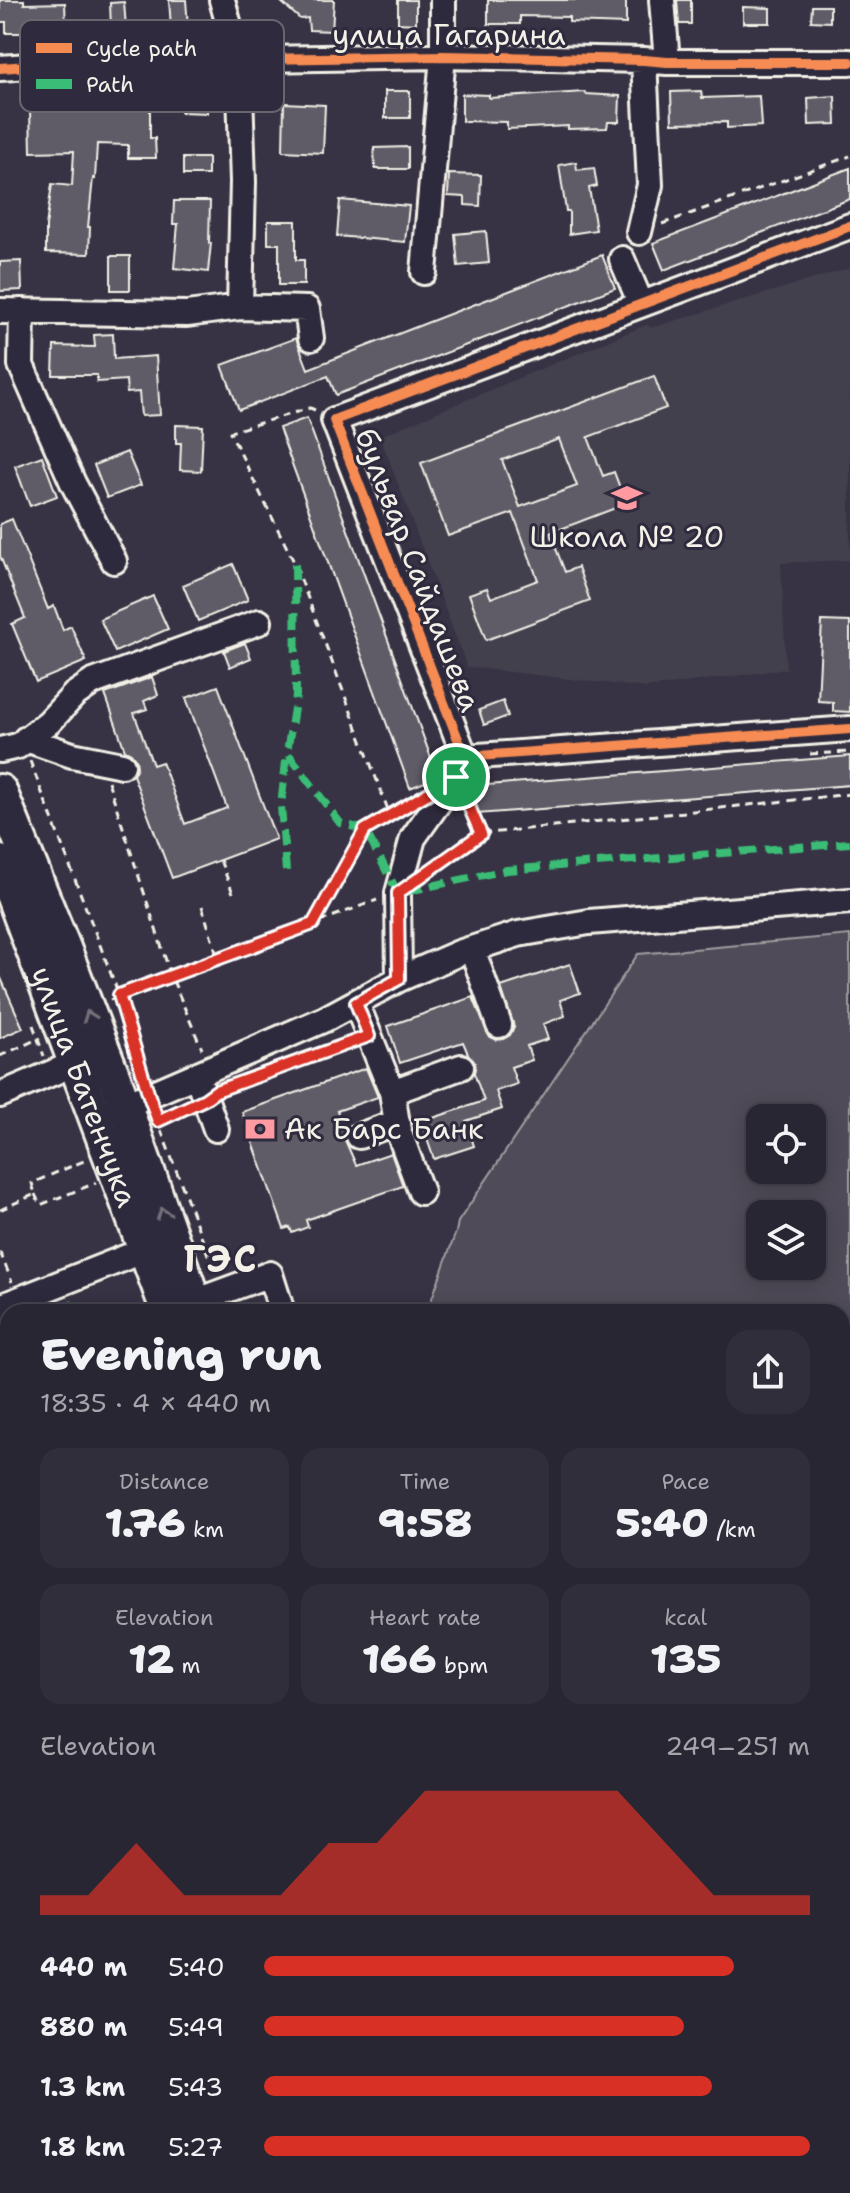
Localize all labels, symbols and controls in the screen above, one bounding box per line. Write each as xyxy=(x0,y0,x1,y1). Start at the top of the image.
street label: улица Гагарина xyxy=(332,14,566,55)
legend xyxy=(20,20,284,112)
text: Cycle path xyxy=(86,34,197,63)
text: Path xyxy=(86,70,134,99)
street label: бульвар Сайдашева xyxy=(345,422,492,718)
school or university icon: Школа № 20 xyxy=(610,481,644,515)
place label: Школа № 20 xyxy=(530,516,724,557)
pin xyxy=(422,743,490,811)
icon: arrive xyxy=(434,755,478,799)
street label: улица Батенчука xyxy=(21,961,148,1213)
one-way arrow xyxy=(82,1009,99,1023)
map controls xyxy=(746,1104,826,1280)
button: locate xyxy=(746,1104,826,1184)
place label: Ак Барс Банк xyxy=(284,1108,484,1149)
bank icon: Ак Барс Банк xyxy=(243,1112,277,1146)
button: layers xyxy=(746,1200,826,1280)
one-way arrow xyxy=(156,1207,172,1221)
district label: ГЭС xyxy=(183,1233,259,1284)
text: Evening run xyxy=(40,1325,322,1384)
button: share xyxy=(726,1330,810,1414)
text: 18:35 · 4 × 440 m xyxy=(40,1385,271,1420)
text: Distance xyxy=(119,1467,209,1496)
text: Time xyxy=(400,1467,450,1496)
text: Pace xyxy=(661,1467,710,1496)
text: 1.76 xyxy=(105,1496,185,1550)
text: 9:58 xyxy=(378,1496,472,1550)
text: 5:40 xyxy=(616,1496,709,1550)
text: km xyxy=(185,1515,224,1544)
text: /km xyxy=(709,1515,756,1544)
text: Elevation xyxy=(115,1603,214,1632)
text: Heart rate xyxy=(369,1603,481,1632)
text: kcal xyxy=(664,1603,707,1632)
text: 12 xyxy=(128,1632,174,1686)
text: 166 xyxy=(362,1632,436,1686)
text: 135 xyxy=(650,1632,721,1686)
text: m xyxy=(174,1651,200,1680)
text: bpm xyxy=(436,1651,488,1680)
text: Elevation xyxy=(40,1728,156,1763)
text: 249–251 m xyxy=(665,1728,810,1763)
text: 440 m xyxy=(40,1949,127,1984)
text: 5:40 xyxy=(168,1949,225,1984)
text: 880 m xyxy=(40,2009,127,2044)
text: 5:49 xyxy=(168,2009,224,2044)
text: 1.3 km xyxy=(40,2069,125,2104)
text: 5:43 xyxy=(168,2069,223,2104)
text: 1.8 km xyxy=(40,2129,125,2164)
text: 5:27 xyxy=(168,2129,223,2164)

